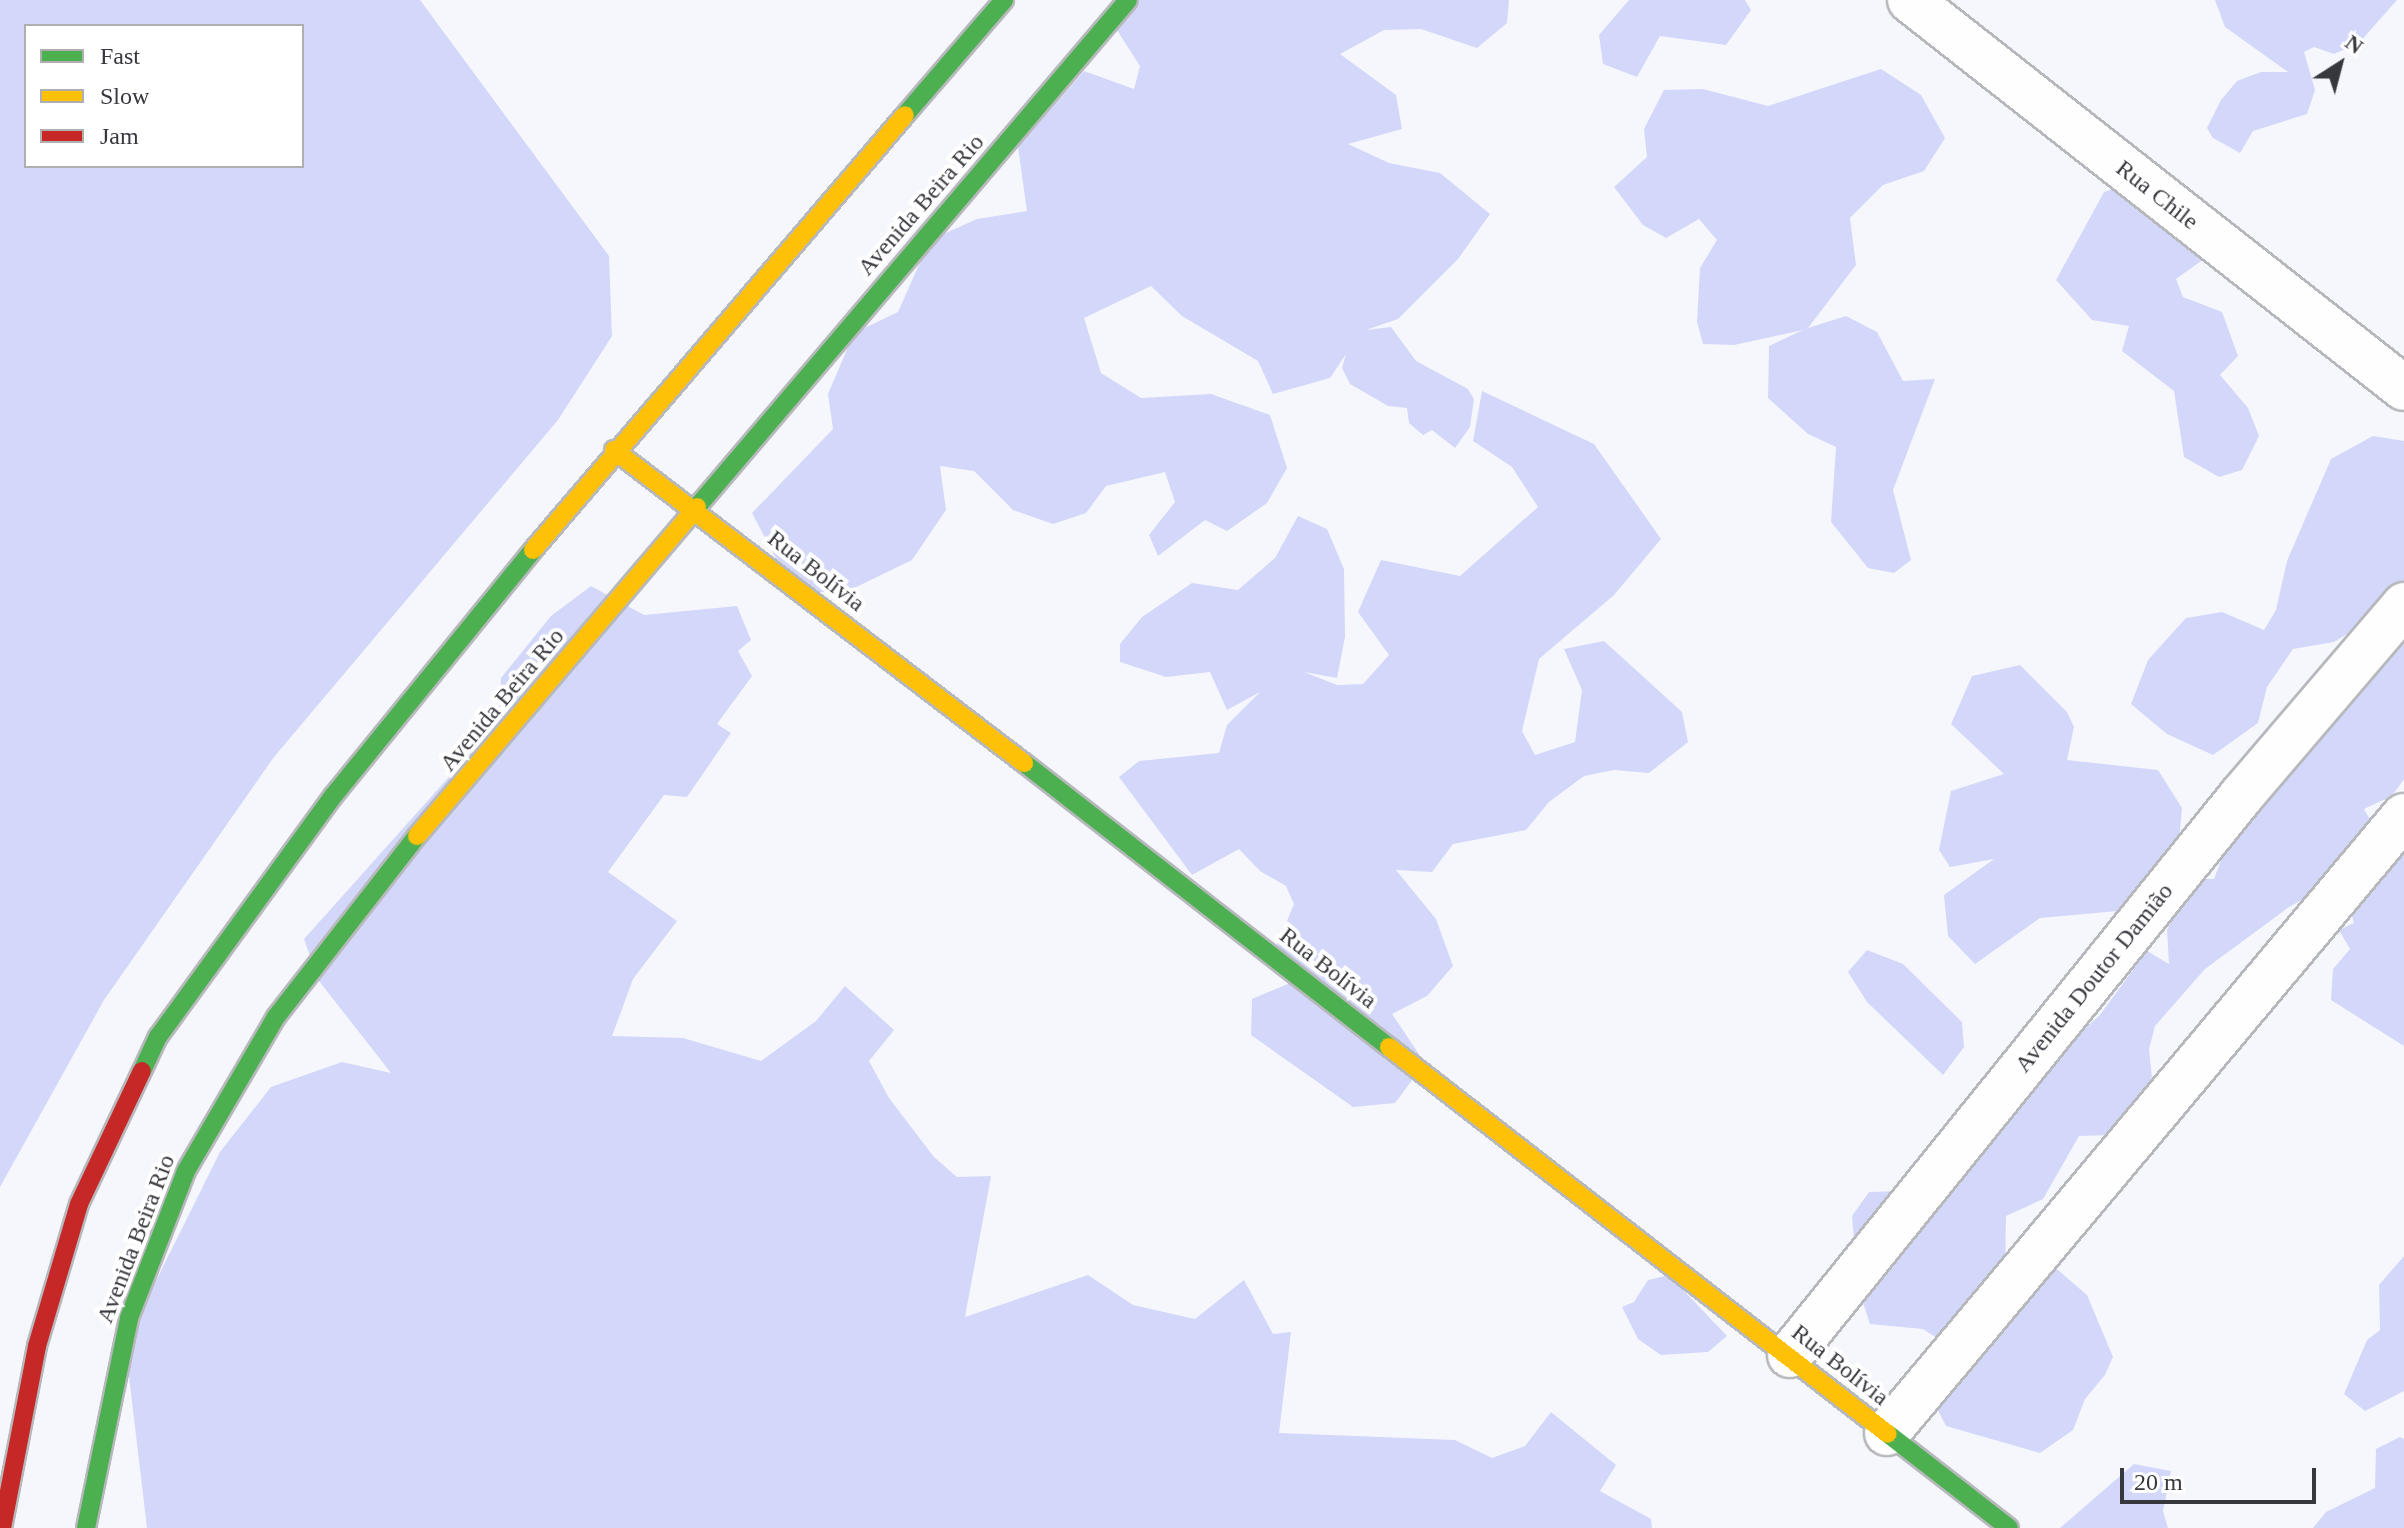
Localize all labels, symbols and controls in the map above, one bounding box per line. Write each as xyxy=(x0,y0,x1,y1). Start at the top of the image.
legend xyxy=(24,24,304,168)
north arrow xyxy=(2300,24,2380,104)
text: N xyxy=(2341,29,2368,59)
text: Fast xyxy=(100,43,140,69)
text: Slow xyxy=(100,83,149,109)
text: Jam xyxy=(100,123,139,149)
street label: Avenida Beira Rio xyxy=(852,128,990,282)
street label: Rua Chile xyxy=(2110,154,2204,236)
street label: Rua Bolívia xyxy=(762,524,870,618)
street label: Avenida Beira Rio xyxy=(434,623,570,777)
street label: Avenida Doutor Damião xyxy=(2009,877,2179,1079)
street label: Rua Bolívia xyxy=(1274,921,1382,1015)
street label: Avenida Beira Rio xyxy=(91,1151,181,1327)
street label: Rua Bolívia xyxy=(1786,1318,1894,1412)
scale bar xyxy=(2124,1452,2320,1502)
text: 20 m xyxy=(2134,1469,2183,1495)

